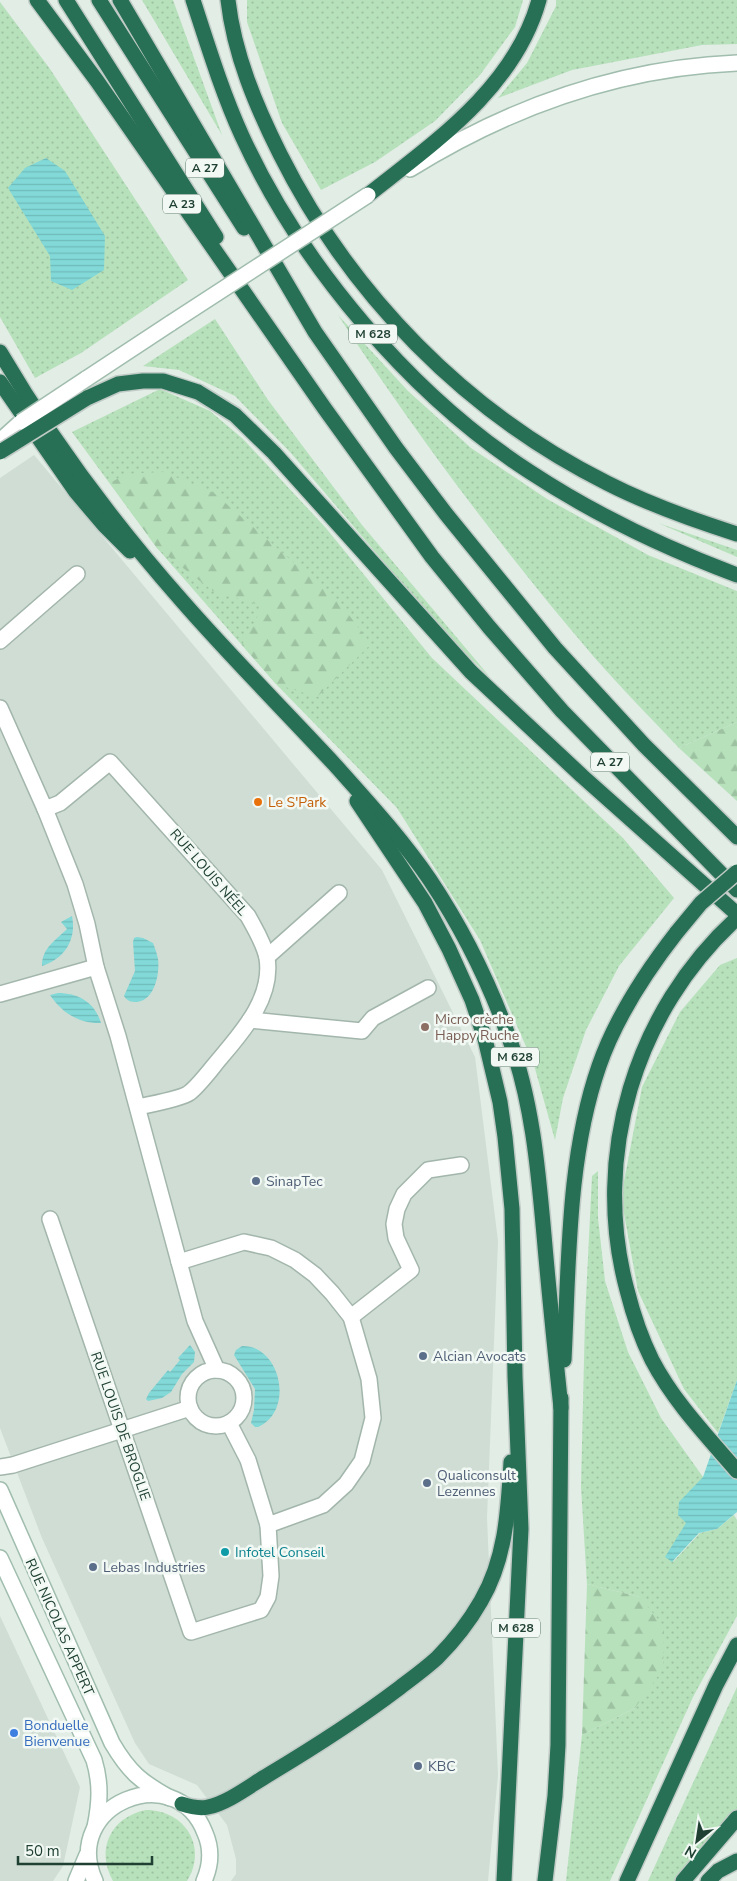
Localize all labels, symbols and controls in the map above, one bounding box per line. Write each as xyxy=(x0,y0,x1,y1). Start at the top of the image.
road number: A 27 xyxy=(186,158,224,178)
road number: A 23 xyxy=(163,194,201,213)
road number: M 628 xyxy=(349,324,397,344)
road number: A 27 xyxy=(591,752,629,772)
place label: Le S'Park xyxy=(268,793,327,812)
marker: Le S'Park xyxy=(252,796,264,808)
street label: RUE LOUIS NÉEL xyxy=(166,825,252,920)
place label: Micro crèche Happy Ruche xyxy=(435,1010,519,1045)
marker: Micro crèche Happy Ruche xyxy=(419,1021,431,1033)
road number: M 628 xyxy=(491,1048,539,1066)
place label: SinapTec xyxy=(266,1172,323,1191)
marker: SinapTec xyxy=(250,1175,262,1187)
place label: Alcian Avocats xyxy=(433,1347,526,1366)
street label: RUE LOUIS DE BROGLIE xyxy=(86,1349,155,1503)
marker: Alcian Avocats xyxy=(417,1350,429,1362)
place label: Qualiconsult Lezennes xyxy=(437,1466,516,1501)
marker: Qualiconsult Lezennes xyxy=(421,1477,433,1489)
place label: Infotel Conseil xyxy=(235,1543,326,1562)
marker: Infotel Conseil xyxy=(219,1546,231,1558)
street label: RUE NICOLAS APPERT xyxy=(21,1556,99,1699)
place label: Lebas Industries xyxy=(103,1558,206,1577)
marker: Lebas Industries xyxy=(87,1561,99,1573)
road number: M 628 xyxy=(492,1619,540,1638)
place label: Bonduelle Bienvenue xyxy=(24,1716,90,1751)
marker: Bonduelle Bienvenue xyxy=(8,1727,20,1739)
place label: KBC xyxy=(428,1757,456,1776)
marker: KBC xyxy=(412,1760,424,1772)
north arrow xyxy=(672,1816,722,1866)
scale bar xyxy=(18,1834,151,1866)
text: 50 m xyxy=(25,1841,60,1861)
text: N xyxy=(681,1841,700,1863)

